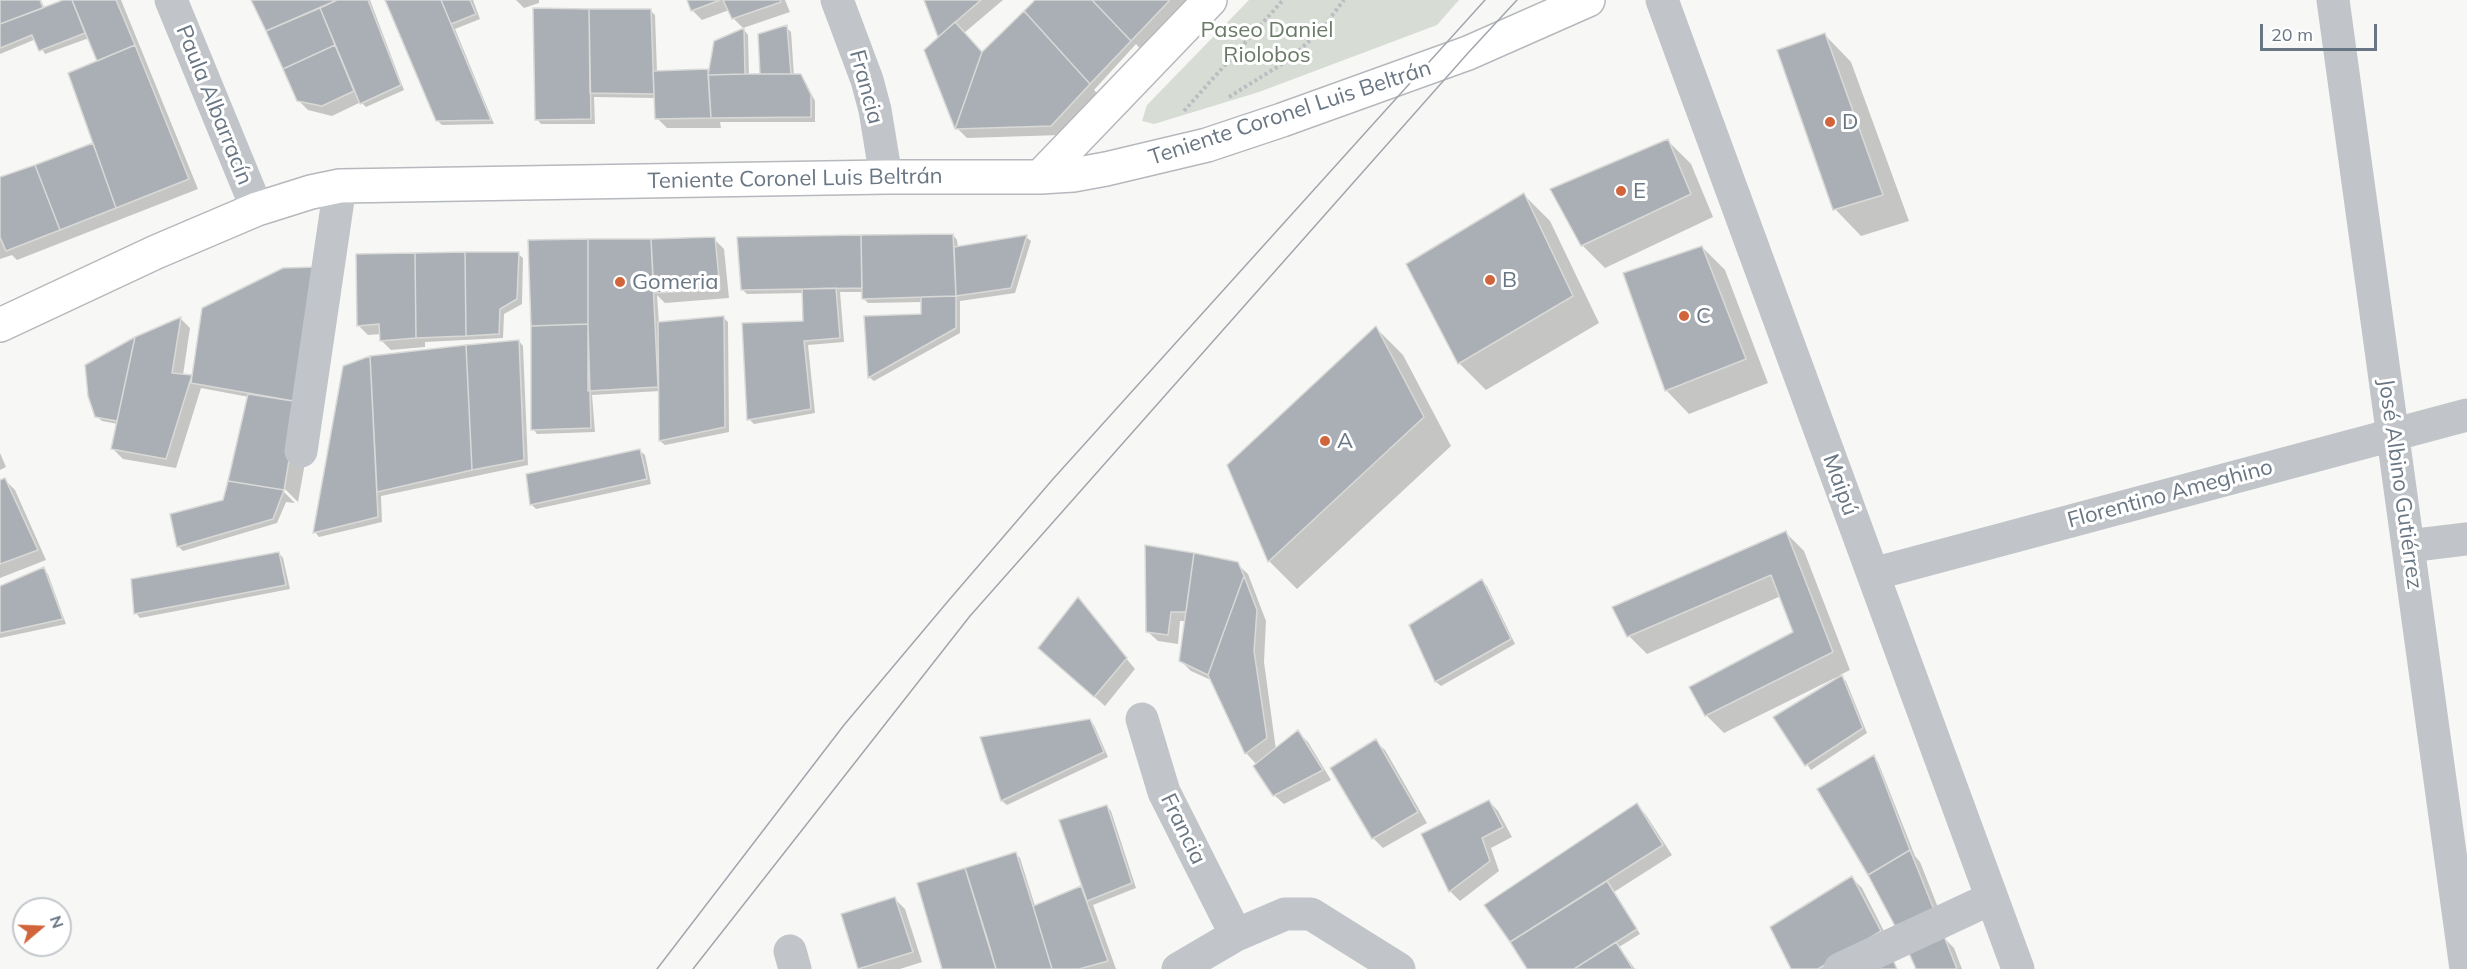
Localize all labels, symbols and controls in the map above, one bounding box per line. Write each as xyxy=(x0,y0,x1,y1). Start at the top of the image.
scale bar xyxy=(2263,12,2380,50)
park label: Paseo Daniel Riolobos xyxy=(1200,17,1334,68)
street label: Paula Albarracín xyxy=(170,21,258,189)
text: 20 m xyxy=(2271,23,2313,46)
street label: Francia xyxy=(843,47,889,127)
street label: Teniente Coronel Luis Beltrán xyxy=(1146,55,1434,171)
place label: D xyxy=(1842,109,1858,135)
marker: D xyxy=(1823,115,1837,129)
street label: Teniente Coronel Luis Beltrán xyxy=(647,163,943,195)
place label: E xyxy=(1633,178,1646,204)
marker: E xyxy=(1614,184,1628,198)
place label: B xyxy=(1502,267,1517,293)
place label: Gomeria xyxy=(632,269,718,295)
marker: B xyxy=(1483,273,1497,287)
marker: Gomeria xyxy=(613,275,627,289)
place label: C xyxy=(1696,303,1711,329)
marker: C xyxy=(1677,309,1691,323)
street label: José Albino Gutiérrez xyxy=(2372,377,2428,591)
place label: A xyxy=(1337,428,1353,454)
marker: A xyxy=(1318,434,1332,448)
street label: Maipú xyxy=(1817,451,1863,519)
street label: Florentino Ameghino xyxy=(2065,454,2275,534)
street label: Francia xyxy=(1155,789,1211,869)
north arrow xyxy=(12,897,72,957)
text: N xyxy=(46,913,69,931)

